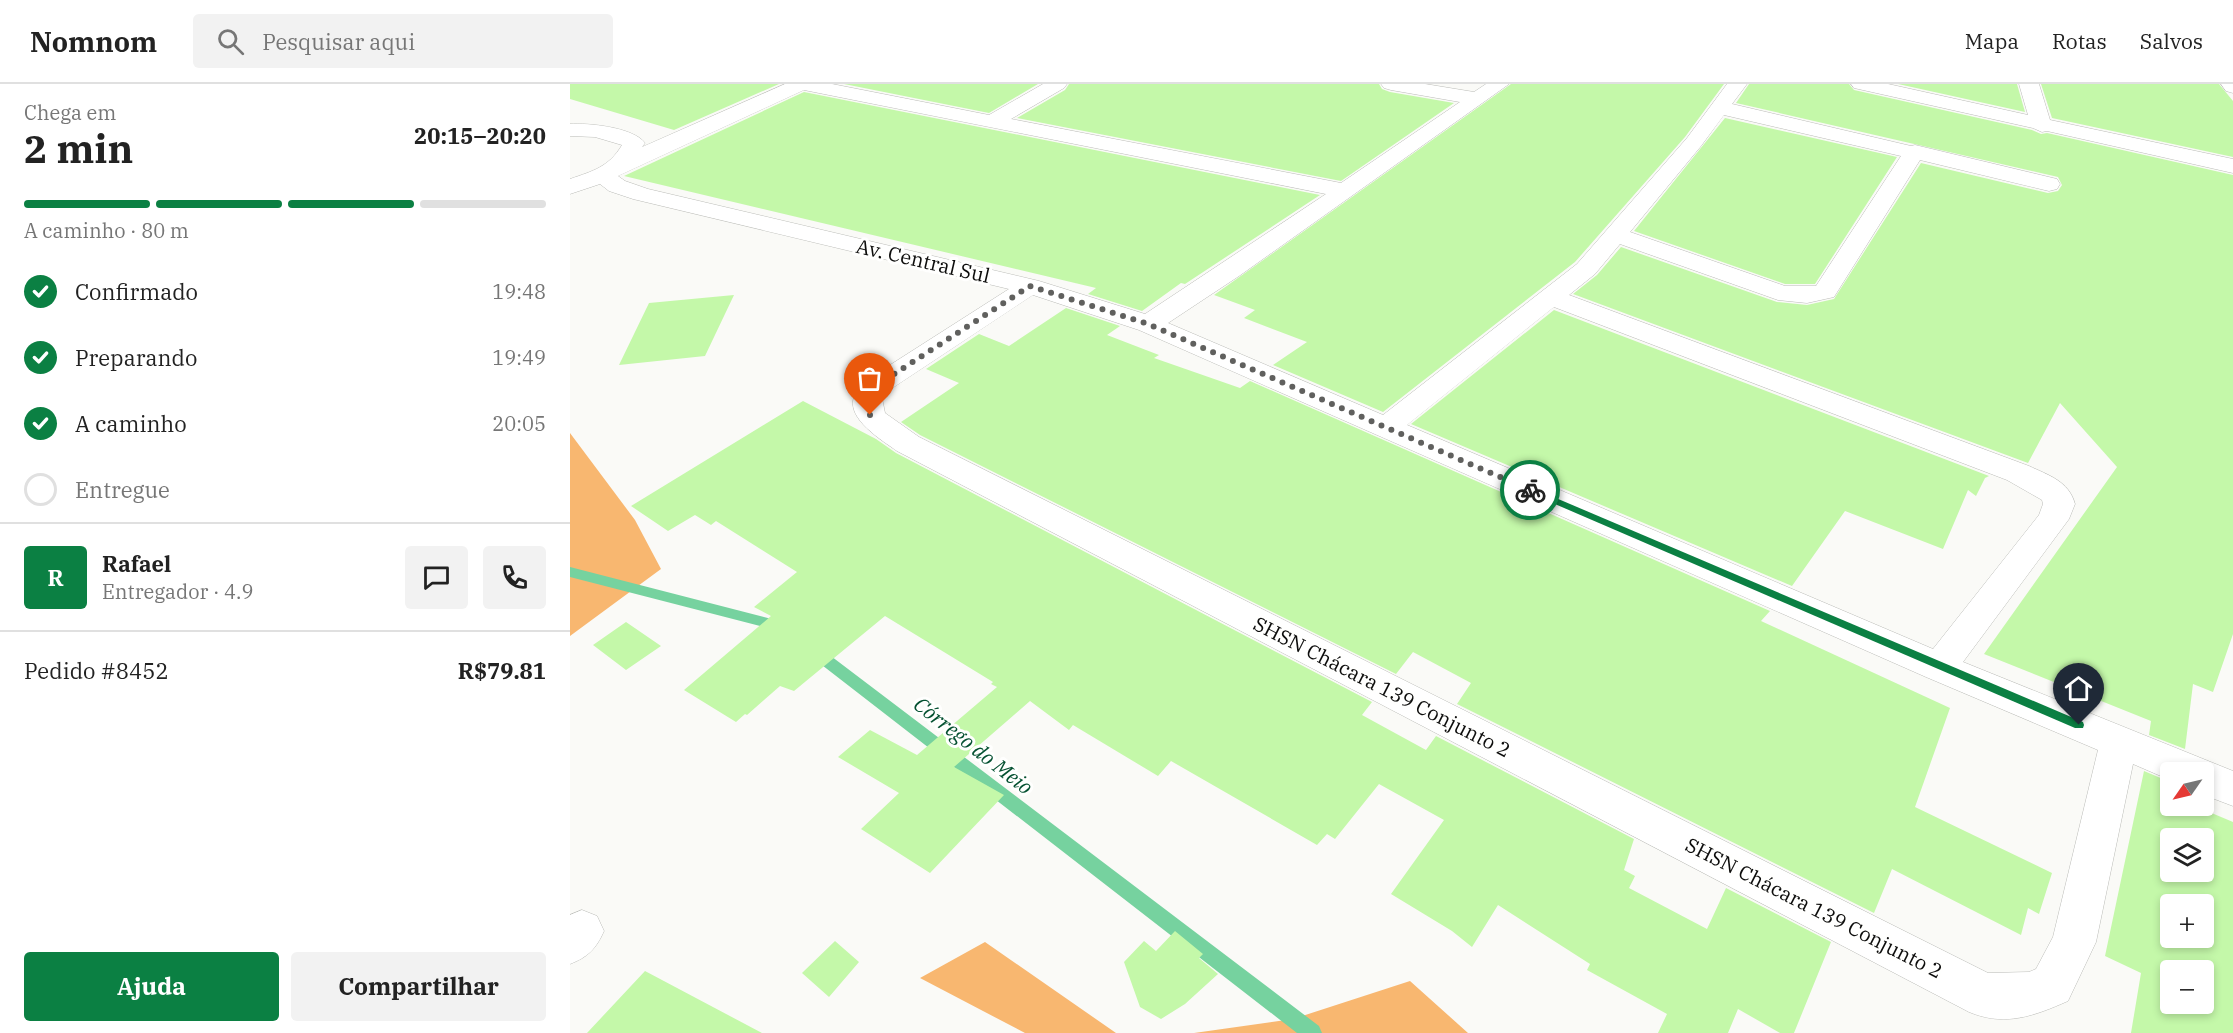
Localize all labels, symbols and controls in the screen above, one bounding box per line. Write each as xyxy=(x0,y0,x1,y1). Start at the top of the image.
search box xyxy=(193,14,613,68)
text: Nomnom xyxy=(30,23,157,60)
icon: search xyxy=(214,25,247,58)
text: Pesquisar aqui xyxy=(262,27,415,56)
text: Mapa xyxy=(1965,27,2019,55)
text: Rotas xyxy=(2052,27,2107,55)
text: Salvos xyxy=(2140,27,2203,55)
text: Chega em xyxy=(24,99,116,126)
text: 20:15–20:20 xyxy=(414,121,546,150)
text: 2 min xyxy=(24,123,133,174)
text: A caminho · 80 m xyxy=(24,217,189,244)
street label: Av. Central Sul xyxy=(854,232,993,289)
icon: check xyxy=(24,275,57,308)
text: Confirmado xyxy=(75,277,198,306)
text: 19:48 xyxy=(492,278,546,305)
icon: check xyxy=(24,341,57,374)
text: Preparando xyxy=(75,343,197,372)
text: 19:49 xyxy=(492,344,546,371)
pin xyxy=(844,353,895,415)
icon: bag xyxy=(853,362,886,395)
icon: check xyxy=(24,407,57,440)
text: A caminho xyxy=(75,409,187,438)
text: 20:05 xyxy=(492,410,546,437)
courier xyxy=(1500,460,1560,520)
icon: bike xyxy=(1514,474,1547,507)
text: Entregue xyxy=(75,475,170,504)
button: chat xyxy=(405,546,468,609)
button: phone xyxy=(483,546,546,609)
text: Rafael xyxy=(102,549,171,578)
text: R xyxy=(47,563,64,592)
text: Entregador · 4.9 xyxy=(102,578,253,605)
street label: SHSN Chácara 139 Conjunto 2 xyxy=(1249,610,1515,763)
text: Pedido #8452 xyxy=(24,656,169,685)
text: R$79.81 xyxy=(458,656,546,685)
pin xyxy=(2053,663,2104,725)
icon: home xyxy=(2062,672,2095,705)
water label: Córrego do Meio xyxy=(908,690,1039,801)
north arrow xyxy=(2160,762,2214,816)
map controls xyxy=(2160,762,2214,1014)
button: layers xyxy=(2160,828,2214,882)
street label: SHSN Chácara 139 Conjunto 2 xyxy=(1681,831,1947,984)
button: + xyxy=(2160,894,2214,948)
button: Ajuda xyxy=(24,952,279,1021)
button: Compartilhar xyxy=(291,952,546,1021)
button: − xyxy=(2160,960,2214,1014)

